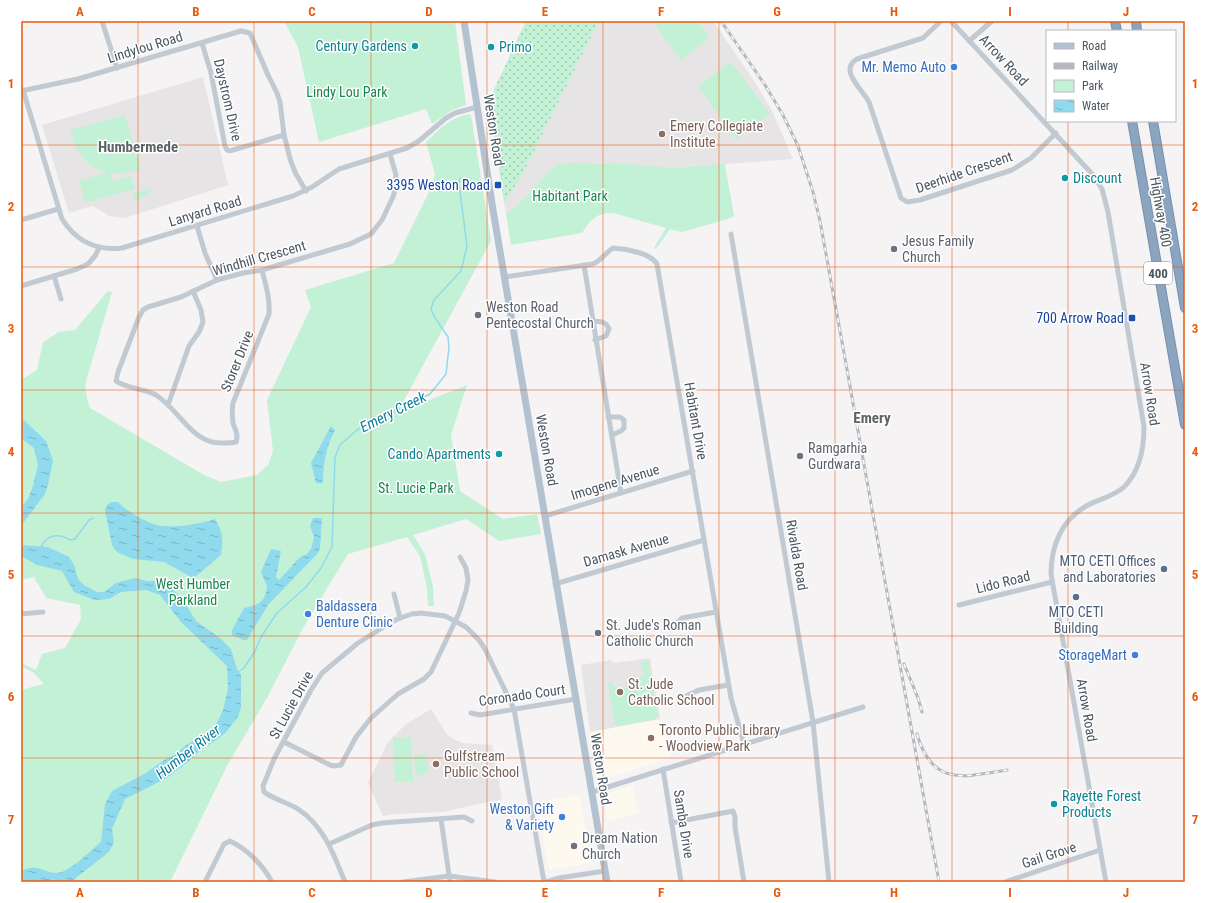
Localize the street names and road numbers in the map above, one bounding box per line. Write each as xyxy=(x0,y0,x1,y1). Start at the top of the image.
street label: Lindylou Road xyxy=(105,28,185,66)
street label: Arrow Road xyxy=(976,31,1032,89)
street label: Daystrom Drive xyxy=(211,57,245,143)
street label: Weston Road xyxy=(480,93,508,167)
street label: Deerhide Crescent xyxy=(914,148,1014,196)
street label: Highway 400 xyxy=(1147,176,1175,248)
street label: Lanyard Road xyxy=(167,192,243,230)
street label: Windhill Crescent xyxy=(211,237,307,279)
road number: 400 xyxy=(1144,262,1172,284)
street label: Storer Drive xyxy=(218,328,257,394)
street label: Arrow Road xyxy=(1137,361,1163,427)
street label: Habitant Drive xyxy=(681,381,711,461)
street label: Weston Road xyxy=(533,413,561,487)
street label: Imogene Avenue xyxy=(569,461,661,503)
street label: Rivalda Road xyxy=(783,518,811,592)
street label: Damask Avenue xyxy=(581,530,671,570)
street label: Lido Road xyxy=(974,568,1032,596)
street label: St Lucie Drive xyxy=(266,668,316,742)
street label: Arrow Road xyxy=(1074,677,1100,743)
street label: Coronado Court xyxy=(478,681,566,709)
street label: Weston Road xyxy=(587,732,615,806)
street label: Samba Drive xyxy=(671,789,697,860)
street label: Gail Grove xyxy=(1020,839,1079,871)

